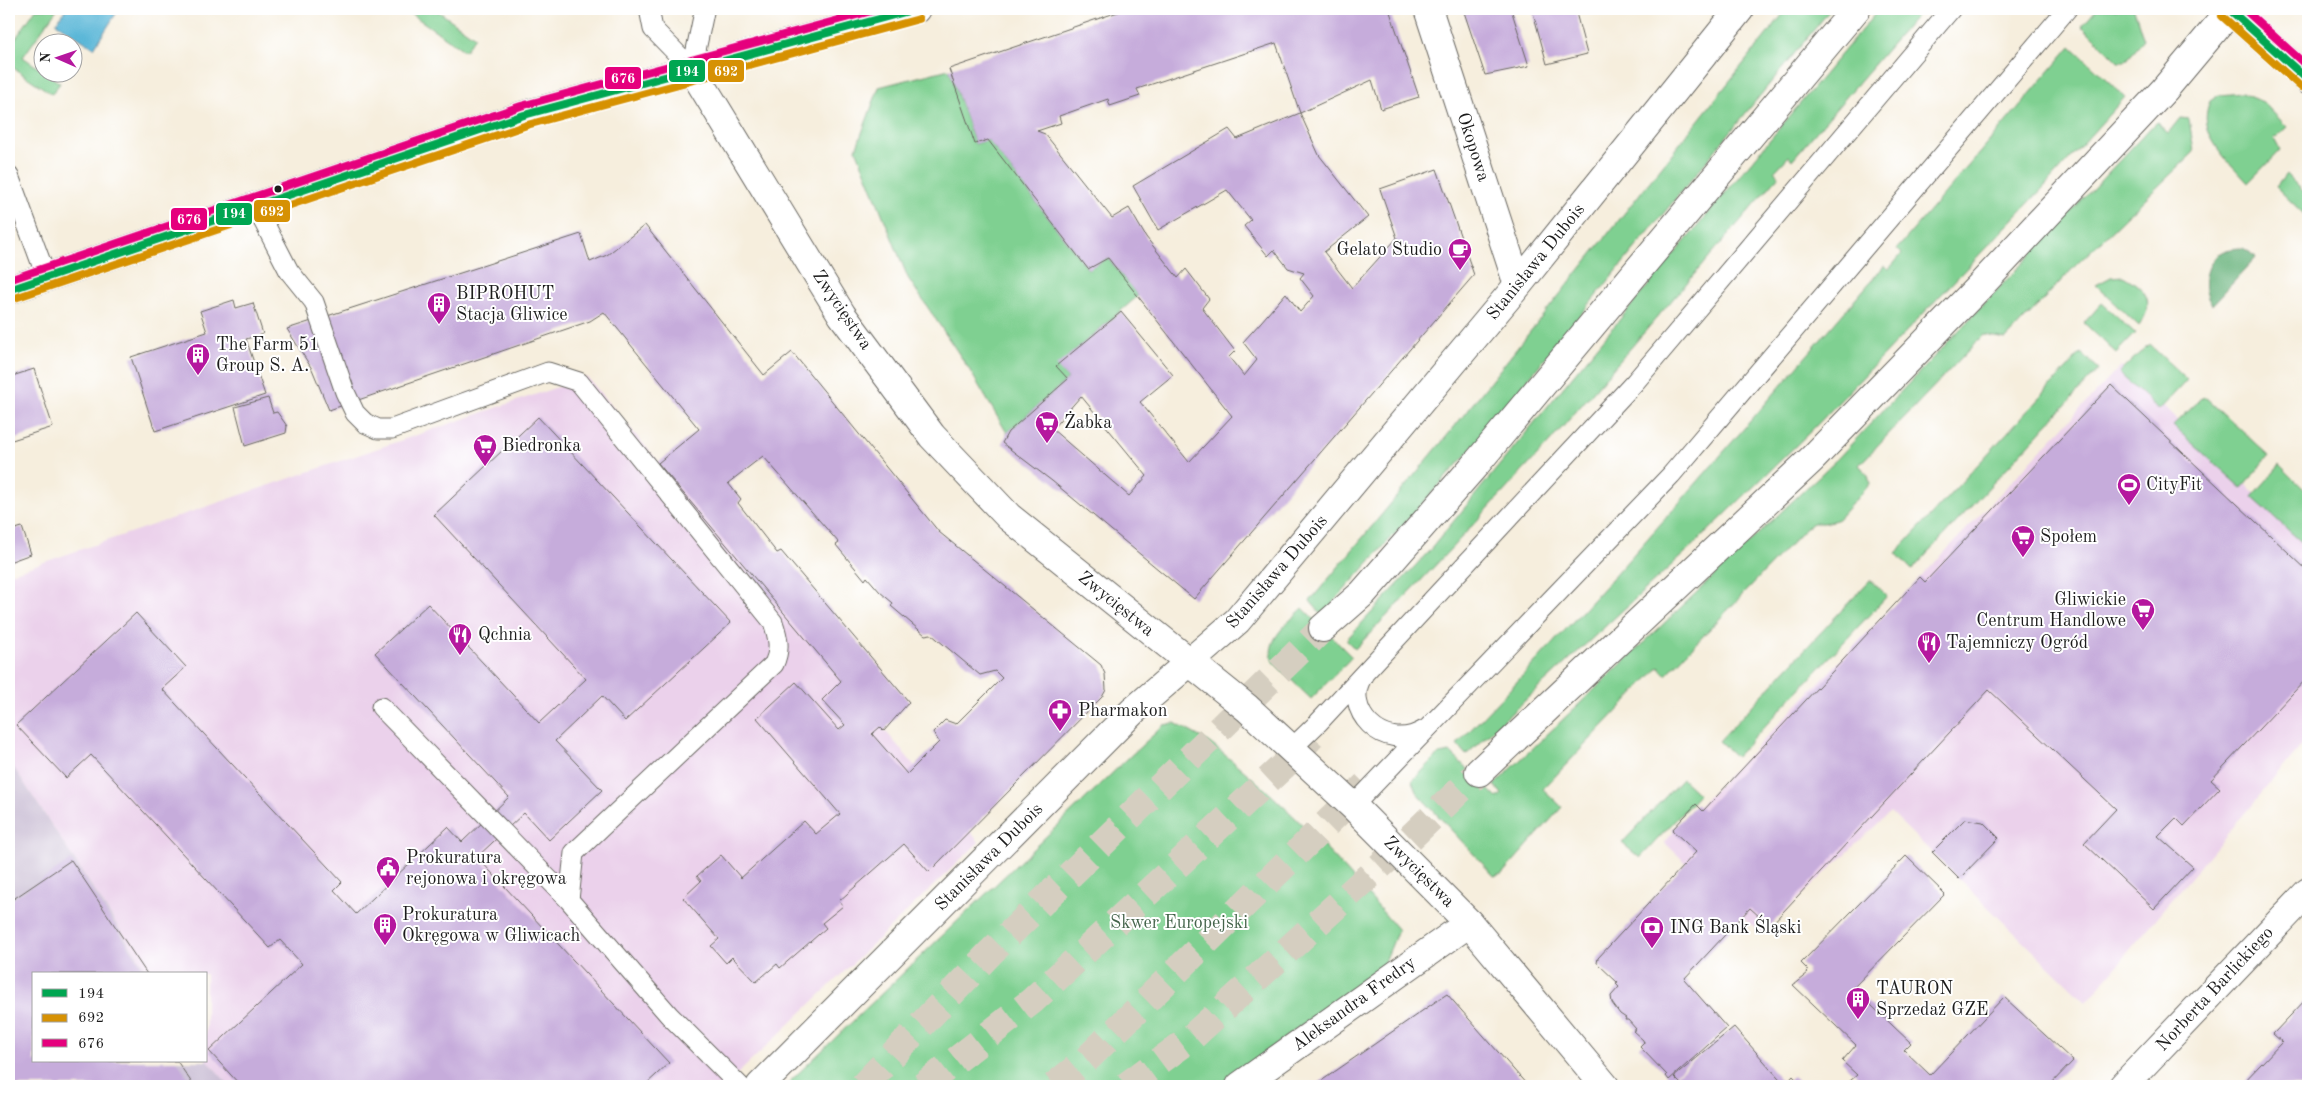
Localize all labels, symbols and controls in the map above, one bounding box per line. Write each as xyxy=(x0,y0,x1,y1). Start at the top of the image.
north arrow xyxy=(32,32,82,82)
text: N xyxy=(39,52,53,63)
line badge: 194 xyxy=(668,59,706,83)
line badge: 692 xyxy=(707,59,745,83)
text: 194 xyxy=(675,65,699,79)
text: 692 xyxy=(714,65,738,79)
line badge: 676 xyxy=(604,66,642,90)
text: 676 xyxy=(611,72,635,86)
street label: Okopowa xyxy=(1453,110,1493,184)
unlabelled marker xyxy=(273,184,283,194)
line badge: 692 xyxy=(253,199,291,223)
street label: Stanisława Dubois xyxy=(1484,200,1588,324)
line badge: 194 xyxy=(215,202,253,226)
text: 692 xyxy=(260,205,284,219)
line badge: 676 xyxy=(170,207,208,231)
text: 194 xyxy=(222,207,246,221)
text: 676 xyxy=(177,213,201,227)
cafe icon: Gelato Studio xyxy=(1447,237,1473,271)
place label: Gelato Studio xyxy=(1336,241,1442,259)
street label: Zwycięstwa xyxy=(809,267,875,353)
place label: BIPROHUT Stacja Gliwice xyxy=(456,285,568,324)
building icon: BIPROHUT Stacja Gliwice xyxy=(426,291,452,325)
place label: The Farm 51 Group S. A. xyxy=(216,336,319,375)
building icon: The Farm 51 Group S. A. xyxy=(185,342,211,376)
supermarket icon: Żabka xyxy=(1034,410,1060,444)
place label: Żabka xyxy=(1064,411,1112,432)
supermarket icon: Biedronka xyxy=(472,433,498,467)
place label: Biedronka xyxy=(502,437,581,455)
sports icon: CityFit xyxy=(2116,472,2142,506)
place label: CityFit xyxy=(2146,476,2202,494)
street label: Stanisława Dubois xyxy=(1223,512,1331,632)
supermarket icon: Społem xyxy=(2010,524,2036,558)
place label: Społem xyxy=(2040,528,2097,546)
street label: Zwycięstwa xyxy=(1075,568,1157,640)
place label: Gliwickie Centrum Handlowe xyxy=(1976,591,2126,630)
supermarket icon: Gliwickie Centrum Handlowe xyxy=(2130,597,2156,631)
restaurant icon: Qchnia xyxy=(447,622,473,656)
place label: Qchnia xyxy=(478,626,532,644)
restaurant icon: Tajemniczy Ogród xyxy=(1916,630,1942,664)
place label: Tajemniczy Ogród xyxy=(1946,634,2088,652)
pharmacy icon: Pharmakon xyxy=(1047,698,1073,732)
place label: Pharmakon xyxy=(1078,702,1168,720)
street label: Stanisława Dubois xyxy=(932,800,1046,914)
street label: Zwycięstwa xyxy=(1380,833,1458,911)
place label: Prokuratura rejonowa i okręgowa xyxy=(406,849,567,888)
public building icon: Prokuratura rejonowa i okręgowa xyxy=(375,855,401,889)
place label: Prokuratura Okręgowa w Gliwicach xyxy=(402,906,580,945)
building icon: Prokuratura Okręgowa w Gliwicach xyxy=(372,912,398,946)
park label: Skwer Europejski xyxy=(1110,914,1248,932)
place label: ING Bank Śląski xyxy=(1670,914,1801,937)
bank icon: ING Bank Śląski xyxy=(1639,915,1665,949)
street label: Norberta Barlickiego xyxy=(2153,923,2277,1055)
street label: Aleksandra Fredry xyxy=(1289,953,1419,1055)
legend xyxy=(32,972,208,1062)
place label: TAURON Sprzedaż GZE xyxy=(1876,980,1988,1019)
building icon: TAURON Sprzedaż GZE xyxy=(1845,986,1871,1020)
text: 194 xyxy=(78,987,104,1002)
text: 692 xyxy=(78,1011,104,1026)
text: 676 xyxy=(78,1037,104,1052)

